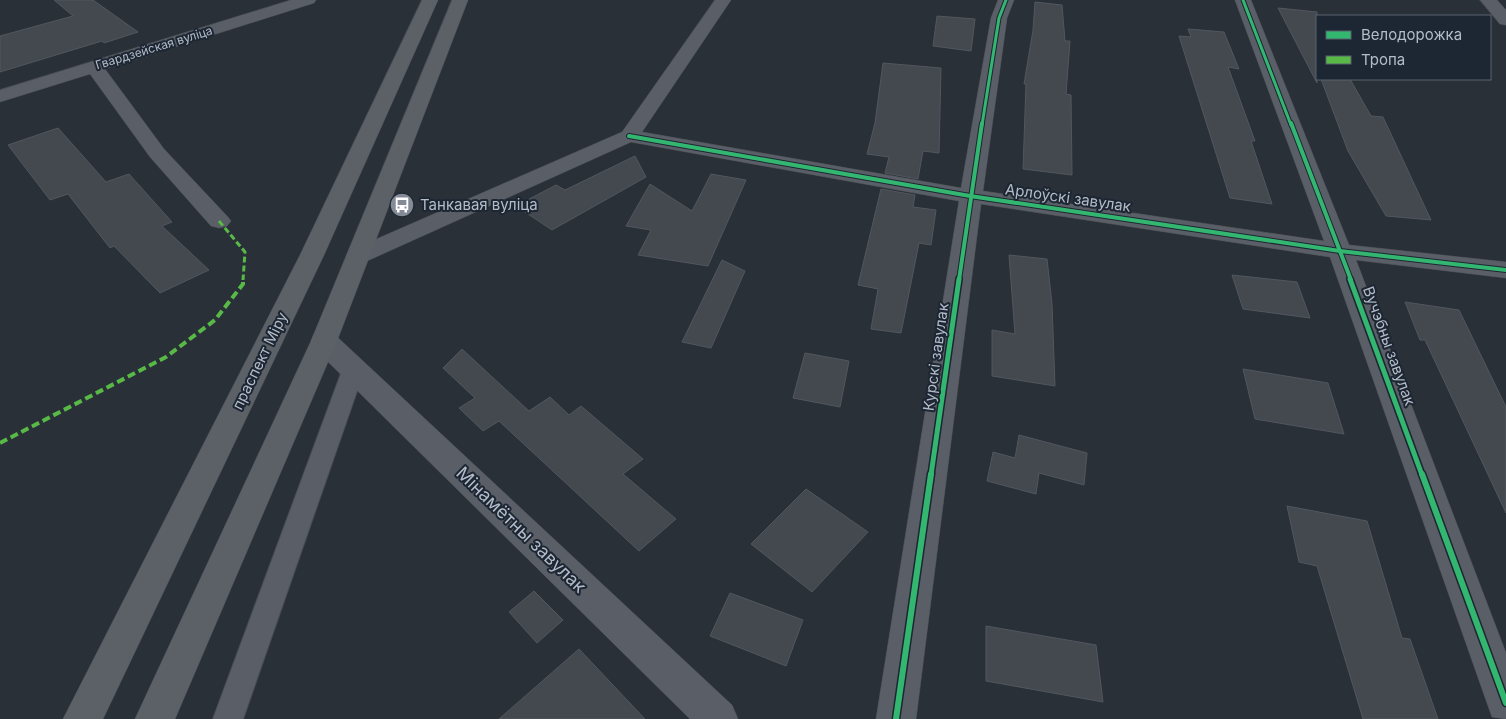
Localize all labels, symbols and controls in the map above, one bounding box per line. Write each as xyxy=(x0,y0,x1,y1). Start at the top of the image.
legend xyxy=(1316,15,1491,80)
street label: Гвардзейская вуліца xyxy=(94,23,214,72)
text: Велодорожка xyxy=(1361,25,1462,44)
text: Тропа xyxy=(1361,50,1405,69)
street label: Арлоўскі завулак xyxy=(1004,179,1132,216)
bus stop icon: Танкавая вуліца xyxy=(389,192,415,218)
place label: Танкавая вуліца xyxy=(420,195,538,214)
street label: Вучэбны завулак xyxy=(1359,284,1420,408)
street label: Курскі завулак xyxy=(919,302,952,412)
street label: праспект Міру xyxy=(228,308,292,413)
street label: Мінамётны завулак xyxy=(452,462,591,597)

